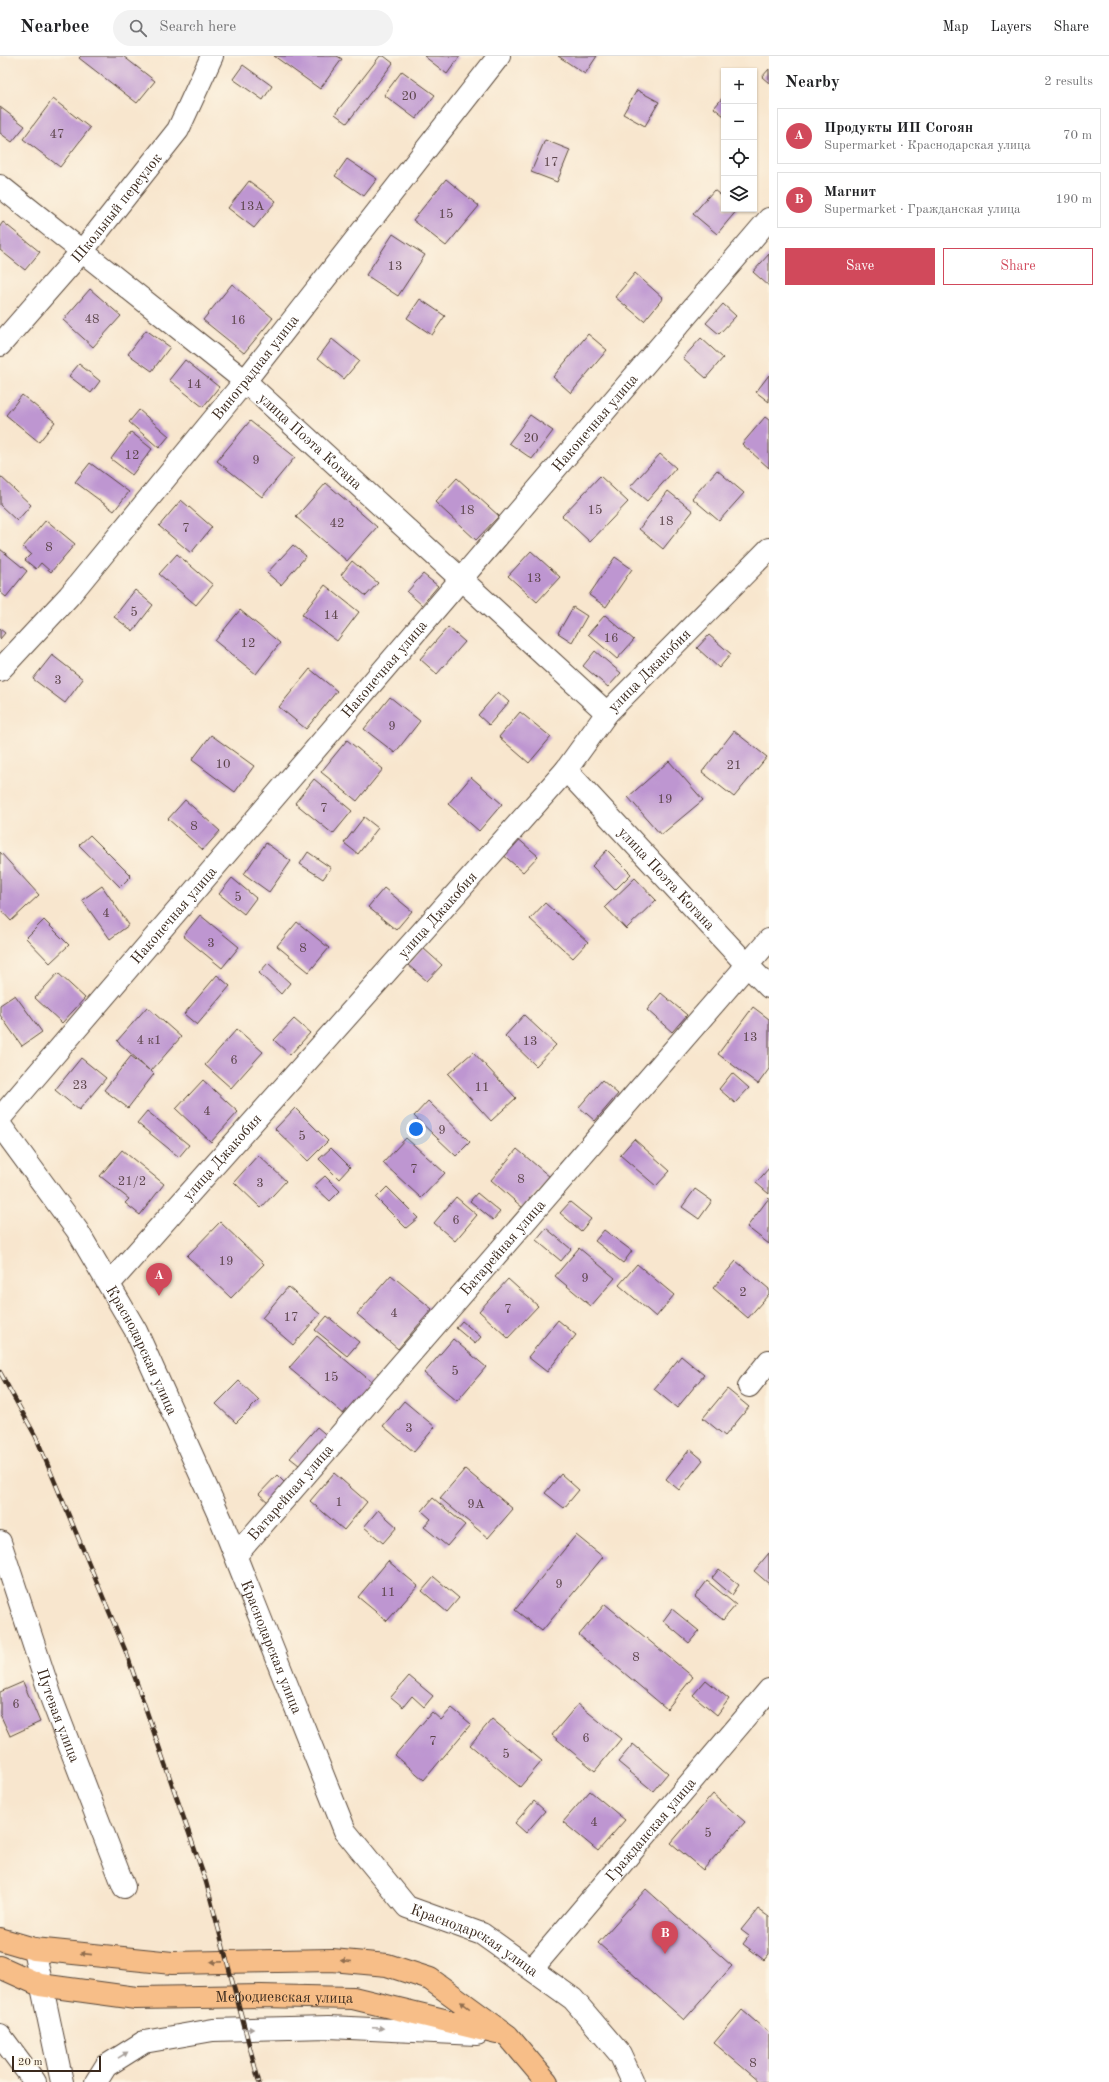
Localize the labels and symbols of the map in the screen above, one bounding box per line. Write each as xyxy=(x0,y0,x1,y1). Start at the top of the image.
house number: 20 xyxy=(401,90,417,103)
house number: 47 xyxy=(49,128,65,141)
street label: Школьный переулок xyxy=(69,151,166,266)
house number: 17 xyxy=(543,156,559,169)
house number: 13А xyxy=(239,200,265,213)
house number: 15 xyxy=(438,208,454,221)
house number: 13 xyxy=(387,260,403,273)
house number: 48 xyxy=(84,313,100,326)
street label: Виноградная улица xyxy=(210,313,303,424)
house number: 16 xyxy=(230,314,246,327)
street label: Наконечная улица xyxy=(550,372,642,475)
house number: 14 xyxy=(186,378,202,391)
street label: улица Поэта Когана xyxy=(255,391,365,494)
house number: 20 xyxy=(523,432,539,445)
house number: 12 xyxy=(124,449,140,462)
house number: 9 xyxy=(252,454,260,467)
house number: 18 xyxy=(459,504,475,517)
house number: 15 xyxy=(587,504,603,517)
house number: 18 xyxy=(658,515,674,528)
house number: 42 xyxy=(329,517,345,530)
house number: 7 xyxy=(182,522,190,535)
house number: 8 xyxy=(45,541,53,554)
house number: 13 xyxy=(526,572,542,585)
house number: 5 xyxy=(130,606,138,619)
house number: 14 xyxy=(323,609,339,622)
street label: Наконечная улица xyxy=(340,618,431,721)
street label: улица Джакобия xyxy=(606,627,694,716)
house number: 16 xyxy=(603,632,619,645)
house number: 12 xyxy=(240,637,256,650)
house number: 3 xyxy=(54,674,62,687)
house number: 9 xyxy=(388,720,396,733)
house number: 10 xyxy=(215,758,231,771)
house number: 21 xyxy=(726,759,742,772)
house number: 19 xyxy=(657,793,673,806)
house number: 7 xyxy=(320,802,328,815)
house number: 8 xyxy=(190,820,198,833)
street label: улица Поэта Когана xyxy=(614,825,717,934)
street label: Наконечная улица xyxy=(129,864,221,968)
street label: улица Джакобия xyxy=(396,869,481,962)
house number: 5 xyxy=(234,891,242,904)
house number: 4 xyxy=(102,907,110,920)
house number: 3 xyxy=(207,937,215,950)
house number: 8 xyxy=(299,942,307,955)
house number: 13 xyxy=(742,1031,758,1044)
house number: 4 к1 xyxy=(136,1034,162,1047)
house number: 13 xyxy=(522,1035,538,1048)
house number: 6 xyxy=(230,1054,238,1067)
house number: 23 xyxy=(72,1079,88,1092)
house number: 11 xyxy=(474,1081,490,1094)
house number: 4 xyxy=(203,1105,211,1118)
street label: улица Джакобия xyxy=(181,1112,265,1204)
your location xyxy=(406,1119,426,1139)
house number: 9 xyxy=(438,1124,446,1137)
house number: 5 xyxy=(298,1130,306,1143)
house number: 7 xyxy=(410,1163,418,1176)
house number: 8 xyxy=(517,1173,525,1186)
house number: 21/2 xyxy=(118,1175,146,1188)
house number: 3 xyxy=(256,1177,264,1190)
street label: Батарейная улица xyxy=(458,1197,549,1299)
house number: 6 xyxy=(452,1214,460,1227)
house number: 19 xyxy=(218,1255,234,1268)
pin: A xyxy=(146,1263,172,1296)
house number: 9 xyxy=(581,1272,589,1285)
street label: Краснодарская улица xyxy=(102,1284,179,1418)
house number: 2 xyxy=(739,1286,747,1299)
house number: 7 xyxy=(504,1303,512,1316)
house number: 4 xyxy=(390,1307,398,1320)
house number: 17 xyxy=(283,1311,299,1324)
house number: 5 xyxy=(451,1365,459,1378)
house number: 15 xyxy=(323,1371,339,1384)
house number: 3 xyxy=(405,1422,413,1435)
street label: Батарейная улица xyxy=(246,1442,337,1544)
house number: 1 xyxy=(335,1496,343,1509)
house number: 9А xyxy=(467,1498,485,1511)
street label: Краснодарская улица xyxy=(237,1578,304,1717)
house number: 9 xyxy=(555,1578,563,1591)
house number: 11 xyxy=(380,1586,396,1599)
house number: 8 xyxy=(632,1651,640,1664)
street label: Путевая улица xyxy=(33,1667,82,1765)
house number: 6 xyxy=(12,1698,20,1711)
house number: 6 xyxy=(582,1732,590,1745)
house number: 7 xyxy=(429,1735,437,1748)
house number: 5 xyxy=(502,1748,510,1761)
street label: Гражданская улица xyxy=(604,1775,700,1885)
house number: 4 xyxy=(590,1816,598,1829)
house number: 5 xyxy=(704,1827,712,1840)
street label: Краснодарская улица xyxy=(408,1903,541,1981)
pin: B xyxy=(652,1921,678,1954)
one-way arrow xyxy=(80,1951,92,1957)
one-way arrow xyxy=(340,1958,352,1964)
one-way arrow xyxy=(209,1959,222,1965)
street label: Мефодиевская улица xyxy=(215,1990,354,2007)
one-way arrow xyxy=(460,2001,470,2009)
one-way arrow xyxy=(372,2025,384,2032)
one-way arrow xyxy=(242,2026,255,2032)
one-way arrow xyxy=(117,2052,129,2059)
scale bar xyxy=(12,2054,101,2073)
house number: 8 xyxy=(749,2057,757,2070)

